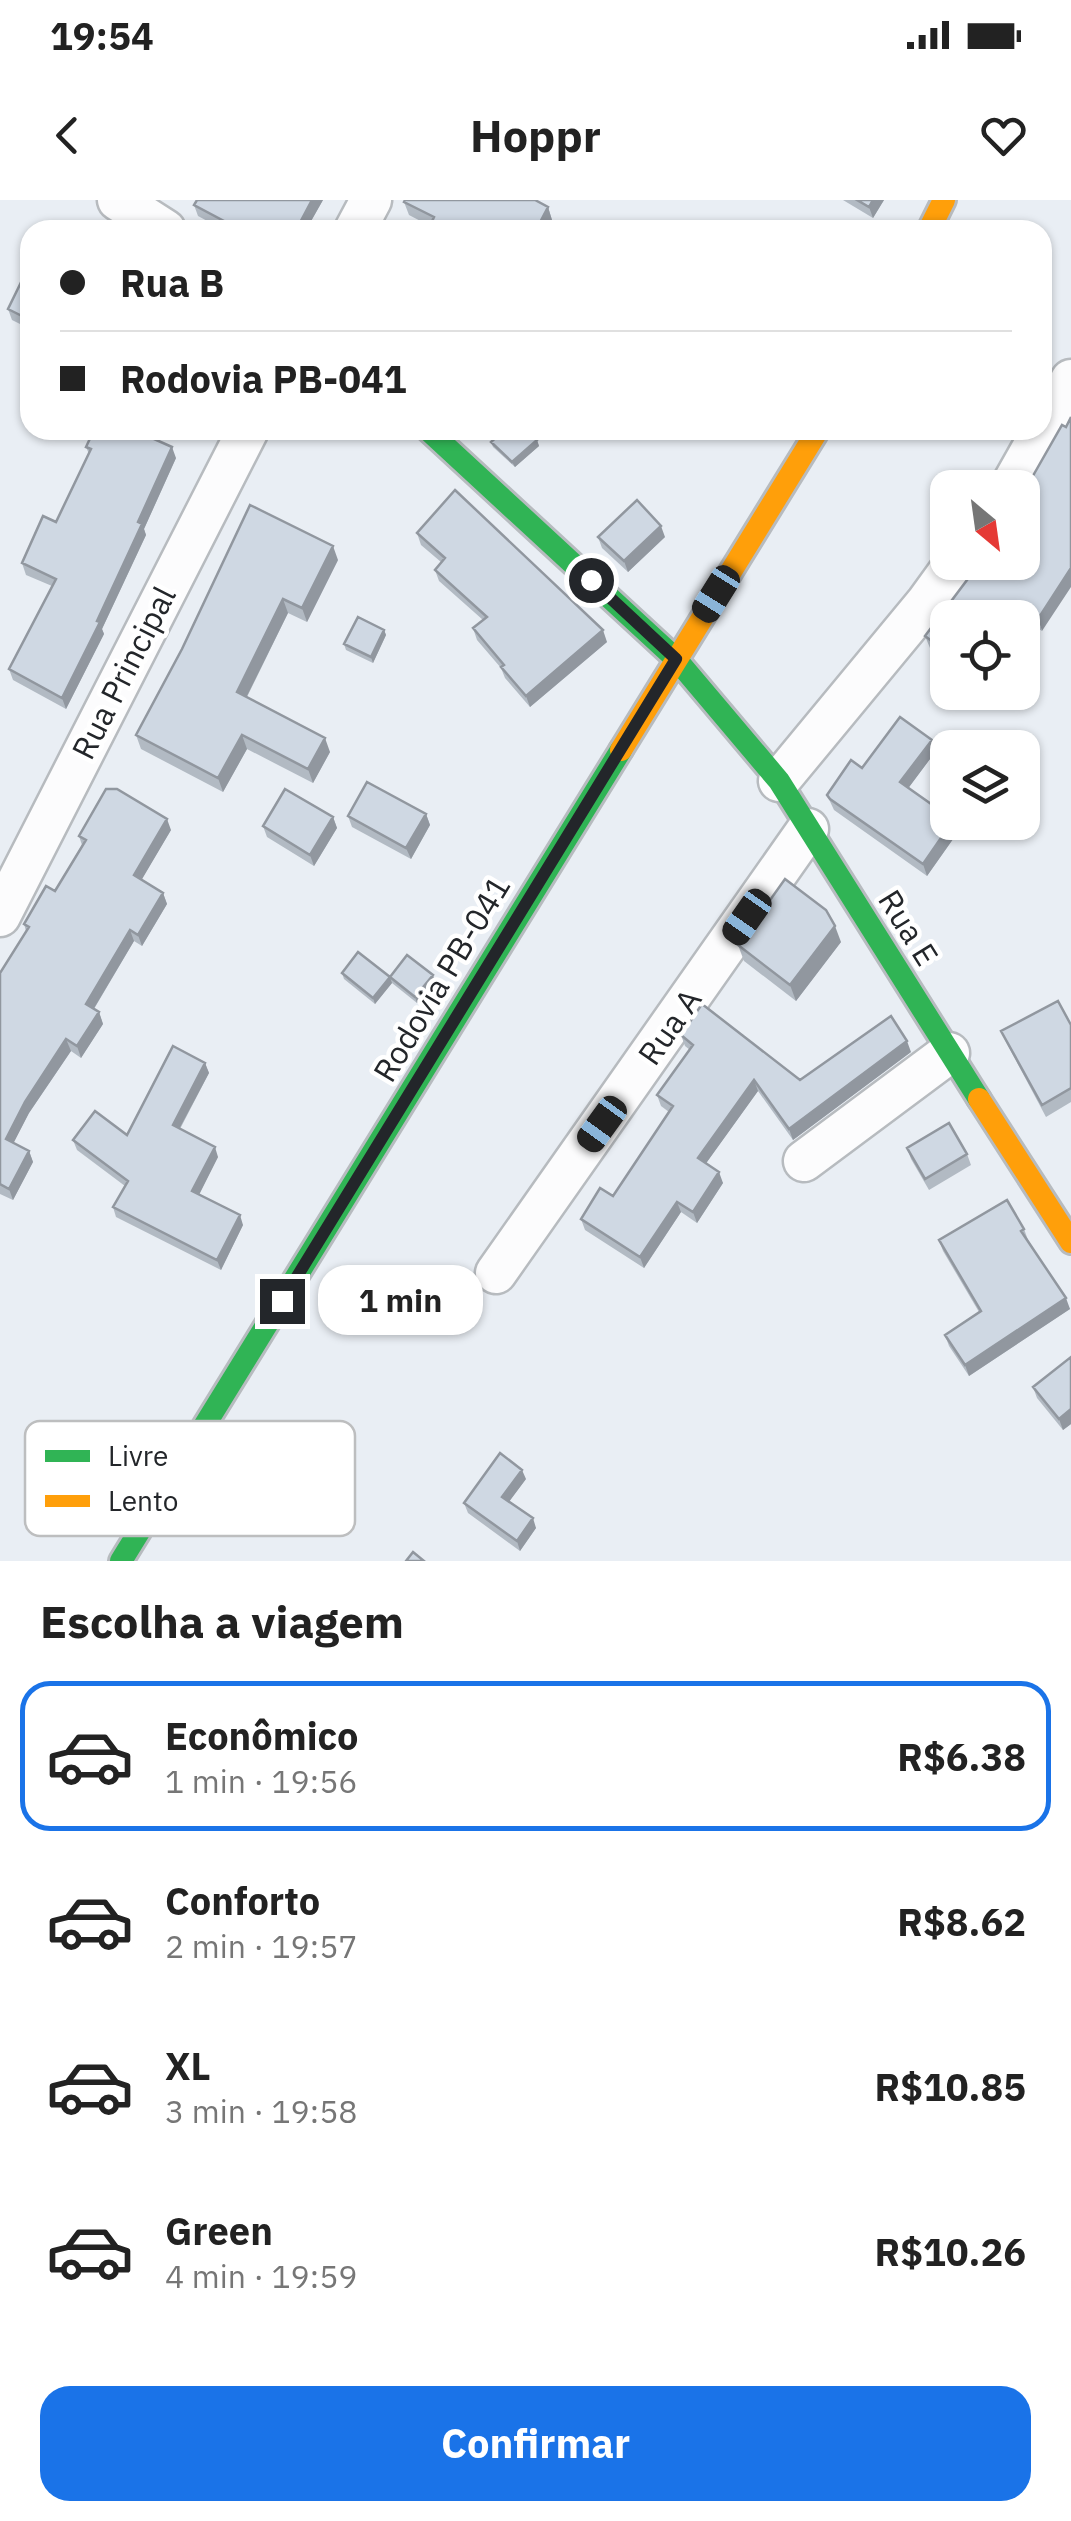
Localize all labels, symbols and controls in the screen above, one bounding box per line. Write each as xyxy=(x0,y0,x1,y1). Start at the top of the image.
text: 19:54 xyxy=(50,11,154,60)
text: Hoppr xyxy=(470,106,601,164)
icon: back xyxy=(40,108,95,163)
icon: heart xyxy=(976,108,1031,163)
text: Rua B xyxy=(120,258,224,307)
text: Rodovia PB-041 xyxy=(120,354,407,403)
north arrow xyxy=(930,470,1040,580)
map controls xyxy=(930,470,1040,840)
route start xyxy=(569,558,614,603)
car xyxy=(687,561,745,627)
street label: Rua Principal xyxy=(62,579,185,766)
button: locate xyxy=(930,600,1040,710)
button: layers xyxy=(930,730,1040,840)
street label: Rodovia PB-041 xyxy=(363,868,519,1089)
street label: Rua E xyxy=(869,882,948,973)
car xyxy=(718,884,776,950)
street label: Rua A xyxy=(628,980,710,1073)
car xyxy=(572,1091,632,1157)
callout: 1 min xyxy=(317,1266,482,1336)
route end xyxy=(260,1279,305,1324)
text: 1 min xyxy=(359,1279,442,1321)
legend xyxy=(25,1421,355,1536)
text: Livre xyxy=(108,1437,168,1474)
text: Lento xyxy=(108,1482,178,1519)
text: Escolha a viagem xyxy=(40,1592,404,1650)
icon: car xyxy=(45,1711,135,1801)
text: Econômico xyxy=(165,1711,358,1760)
text: R$6.38 xyxy=(897,1732,1026,1781)
text: 1 min · 19:56 xyxy=(165,1760,358,1802)
icon: car xyxy=(45,1876,135,1966)
text: Conforto xyxy=(165,1876,320,1925)
text: R$8.62 xyxy=(897,1897,1026,1946)
text: 2 min · 19:57 xyxy=(165,1925,358,1967)
icon: car xyxy=(45,2041,135,2131)
text: XL xyxy=(165,2041,211,2090)
text: R$10.85 xyxy=(875,2062,1026,2111)
text: 3 min · 19:58 xyxy=(165,2090,358,2132)
icon: car xyxy=(45,2206,135,2296)
text: Green xyxy=(165,2206,273,2255)
text: R$10.26 xyxy=(875,2227,1026,2276)
text: 4 min · 19:59 xyxy=(165,2255,358,2297)
button: Confirmar xyxy=(40,2386,1031,2501)

